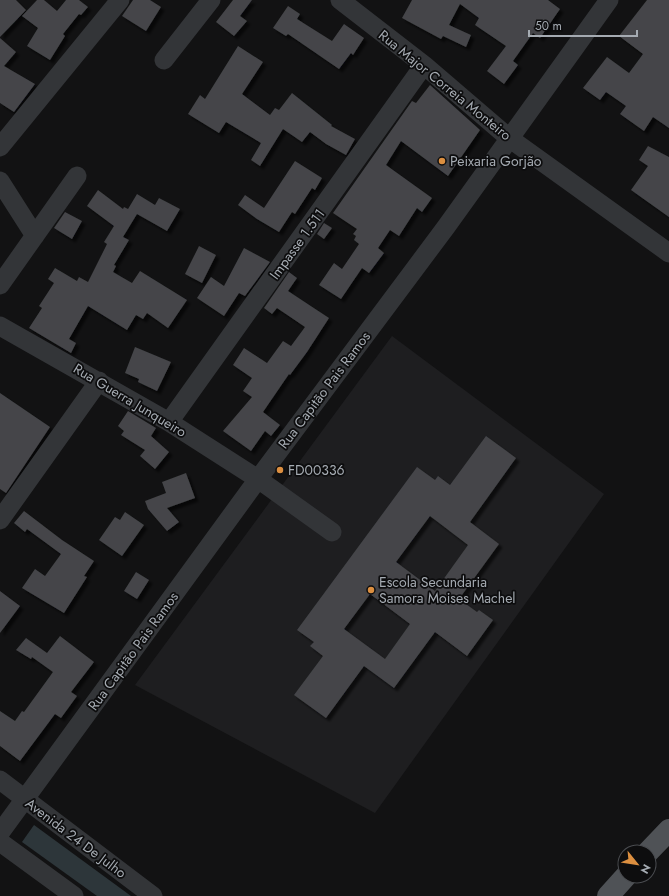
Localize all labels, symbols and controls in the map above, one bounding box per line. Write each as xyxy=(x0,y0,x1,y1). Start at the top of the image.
scale bar xyxy=(529,12,637,38)
text: 50 m xyxy=(535,17,562,35)
street label: Rua Major Correia Monteiro xyxy=(374,25,516,145)
place label: Peixaria Gorjão xyxy=(450,151,542,171)
marker: Peixaria Gorjão xyxy=(437,156,447,166)
street label: Impasse 1.511 xyxy=(265,205,329,283)
street label: Rua Capitão Pais Ramos xyxy=(273,327,375,453)
street label: Rua Guerra Junqueiro xyxy=(70,358,191,442)
place label: FD00336 xyxy=(288,460,345,480)
marker: FD00336 xyxy=(275,465,285,475)
place label: Escola Secundaria Samora Moises Machel xyxy=(379,572,516,608)
marker: Escola Secundaria Samora Moises Machel xyxy=(366,585,376,595)
street label: Rua Capitão Pais Ramos xyxy=(83,587,183,714)
street label: Avenida 24 De Julho xyxy=(21,793,131,883)
north arrow xyxy=(617,844,657,884)
text: N xyxy=(637,861,655,877)

